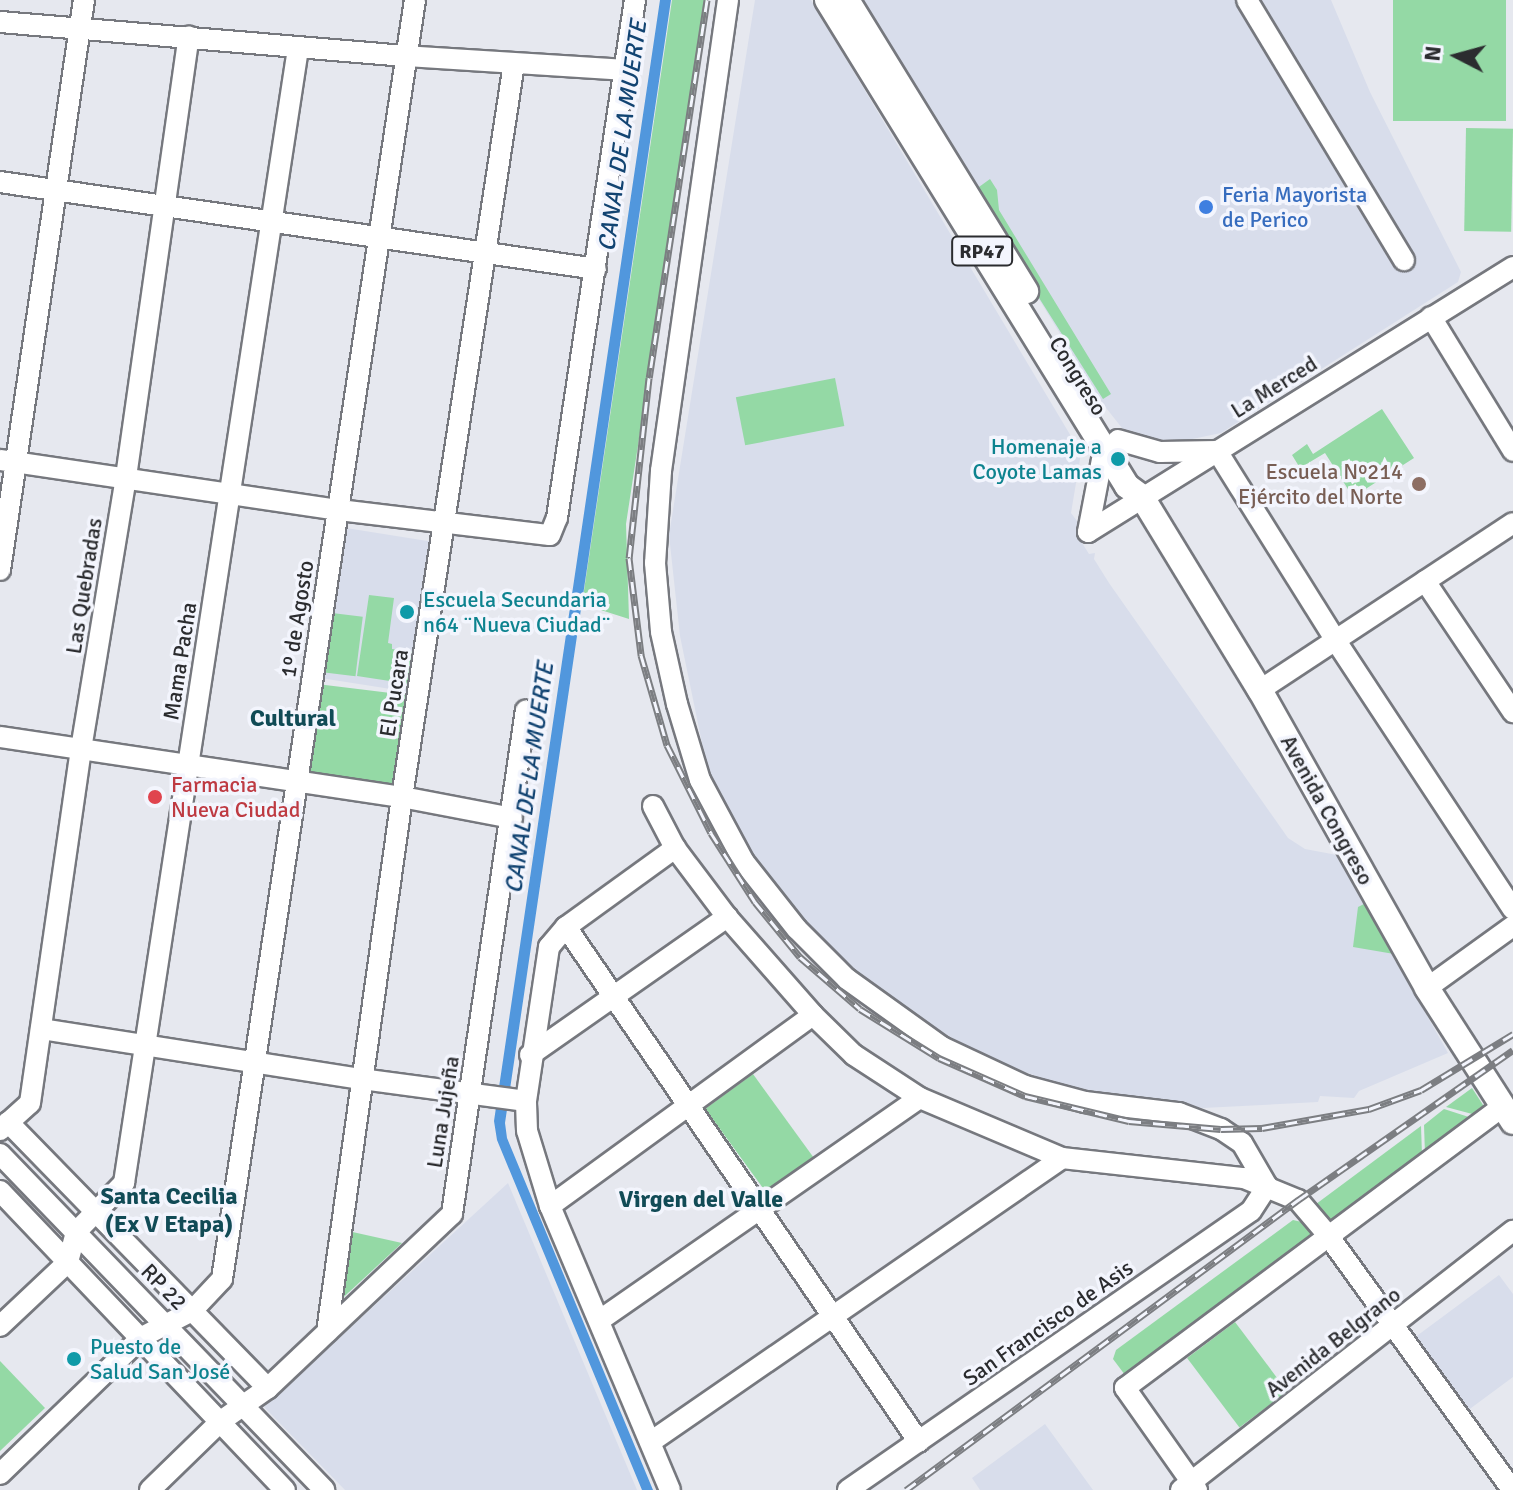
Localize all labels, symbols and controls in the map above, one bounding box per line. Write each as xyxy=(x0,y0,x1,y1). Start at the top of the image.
north arrow xyxy=(1417,16,1497,96)
water label: CANAL DE LA MUERTE xyxy=(593,19,653,253)
text: N xyxy=(1418,44,1447,62)
place label: Feria Mayorista de Perico xyxy=(1222,181,1367,232)
marker: Feria Mayorista de Perico xyxy=(1197,198,1215,216)
road number: RP47 xyxy=(950,235,1014,267)
street label: Congreso xyxy=(1044,332,1112,420)
street label: La Merced xyxy=(1226,350,1322,424)
place label: Homenaje a Coyote Lamas xyxy=(972,433,1102,484)
marker: Homenaje a Coyote Lamas xyxy=(1109,450,1127,468)
place label: Escuela Nº214 Ejército del Norte xyxy=(1238,458,1403,510)
marker: Escuela Nº214 Ejército del Norte xyxy=(1410,475,1428,493)
street label: Las Quebradas xyxy=(60,516,108,656)
street label: 1º de Agosto xyxy=(275,559,319,679)
place label: Escuela Secundaria n64 ¨Nueva Ciudad¨ xyxy=(423,586,610,638)
street label: Mama Pacha xyxy=(158,600,202,722)
marker: Escuela Secundaria n64 ¨Nueva Ciudad¨ xyxy=(398,603,416,621)
street label: El Pucara xyxy=(374,647,414,739)
water label: CANAL DE LA MUERTE xyxy=(500,661,560,895)
district label: Cultural xyxy=(250,705,336,733)
street label: Avenida Congreso xyxy=(1275,730,1379,890)
place label: Farmacia Nueva Ciudad xyxy=(171,771,300,822)
marker: Farmacia Nueva Ciudad xyxy=(146,788,164,806)
street label: Luna Jujeña xyxy=(421,1054,465,1170)
district label: Santa Cecilia (Ex V Etapa) xyxy=(100,1183,238,1239)
district label: Virgen del Valle xyxy=(619,1186,783,1214)
street label: San Francisco de Asis xyxy=(958,1254,1138,1392)
street label: RP 22 xyxy=(136,1258,192,1316)
street label: Avenida Belgrano xyxy=(1260,1281,1406,1403)
place label: Puesto de Salud San José xyxy=(90,1333,230,1384)
marker: Puesto de Salud San José xyxy=(65,1350,83,1368)

